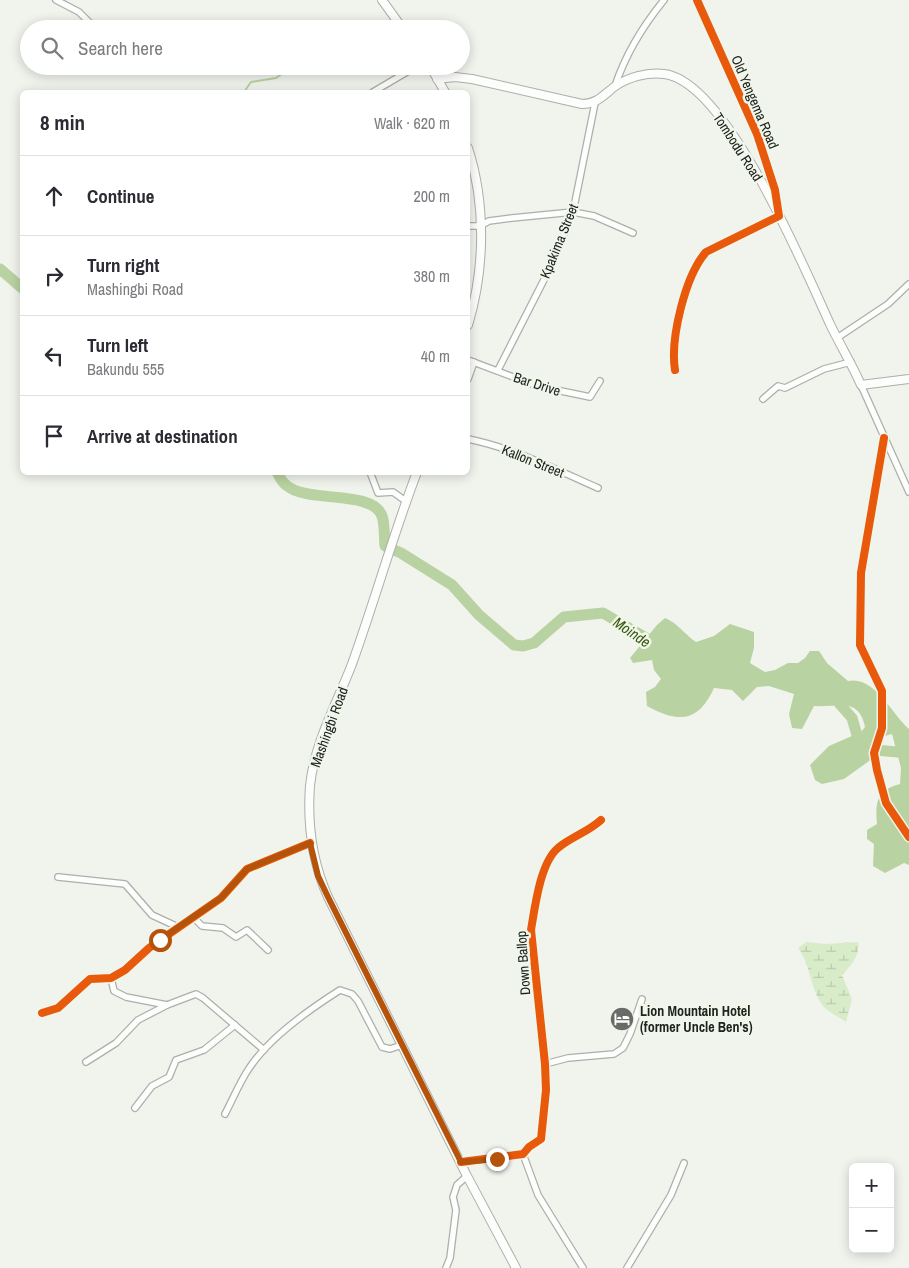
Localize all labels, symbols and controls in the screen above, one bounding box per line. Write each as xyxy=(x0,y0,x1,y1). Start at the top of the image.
search box xyxy=(20,20,470,75)
icon: search xyxy=(38,34,66,62)
text: Search here xyxy=(78,35,163,61)
street label: Old Yengema Road xyxy=(727,53,783,151)
text: 8 min xyxy=(40,108,85,137)
street label: Tombodu Road xyxy=(709,109,767,185)
text: Walk · 620 m xyxy=(374,112,450,134)
icon: ahead xyxy=(40,182,68,210)
text: Continue xyxy=(87,183,155,209)
text: 200 m xyxy=(414,185,450,207)
street label: Kpakima Street xyxy=(536,201,582,281)
text: Turn right xyxy=(87,252,159,278)
icon: right xyxy=(40,262,68,290)
text: 380 m xyxy=(414,265,450,287)
text: Mashingbi Road xyxy=(87,278,183,300)
text: Turn left xyxy=(87,332,148,358)
icon: left xyxy=(40,342,68,370)
text: 40 m xyxy=(421,345,450,367)
text: Bakundu 555 xyxy=(87,358,164,380)
street label: Bar Drive xyxy=(511,368,563,400)
icon: arrive xyxy=(40,422,68,450)
text: Arrive at destination xyxy=(87,423,238,449)
street label: Kallon Street xyxy=(499,440,567,482)
water label: Moinde xyxy=(609,612,655,652)
street label: Mashingbi Road xyxy=(306,684,352,770)
route start xyxy=(149,929,172,952)
street label: Down Ballop xyxy=(512,930,534,996)
place label: Lion Mountain Hotel (former Uncle Ben's) xyxy=(640,1002,753,1036)
hotel icon: Lion Mountain Hotel (former Uncle Ben's) xyxy=(609,1006,635,1032)
route end xyxy=(486,1148,509,1171)
map controls xyxy=(849,1163,894,1253)
button: + xyxy=(849,1163,894,1208)
button: − xyxy=(849,1208,894,1253)

